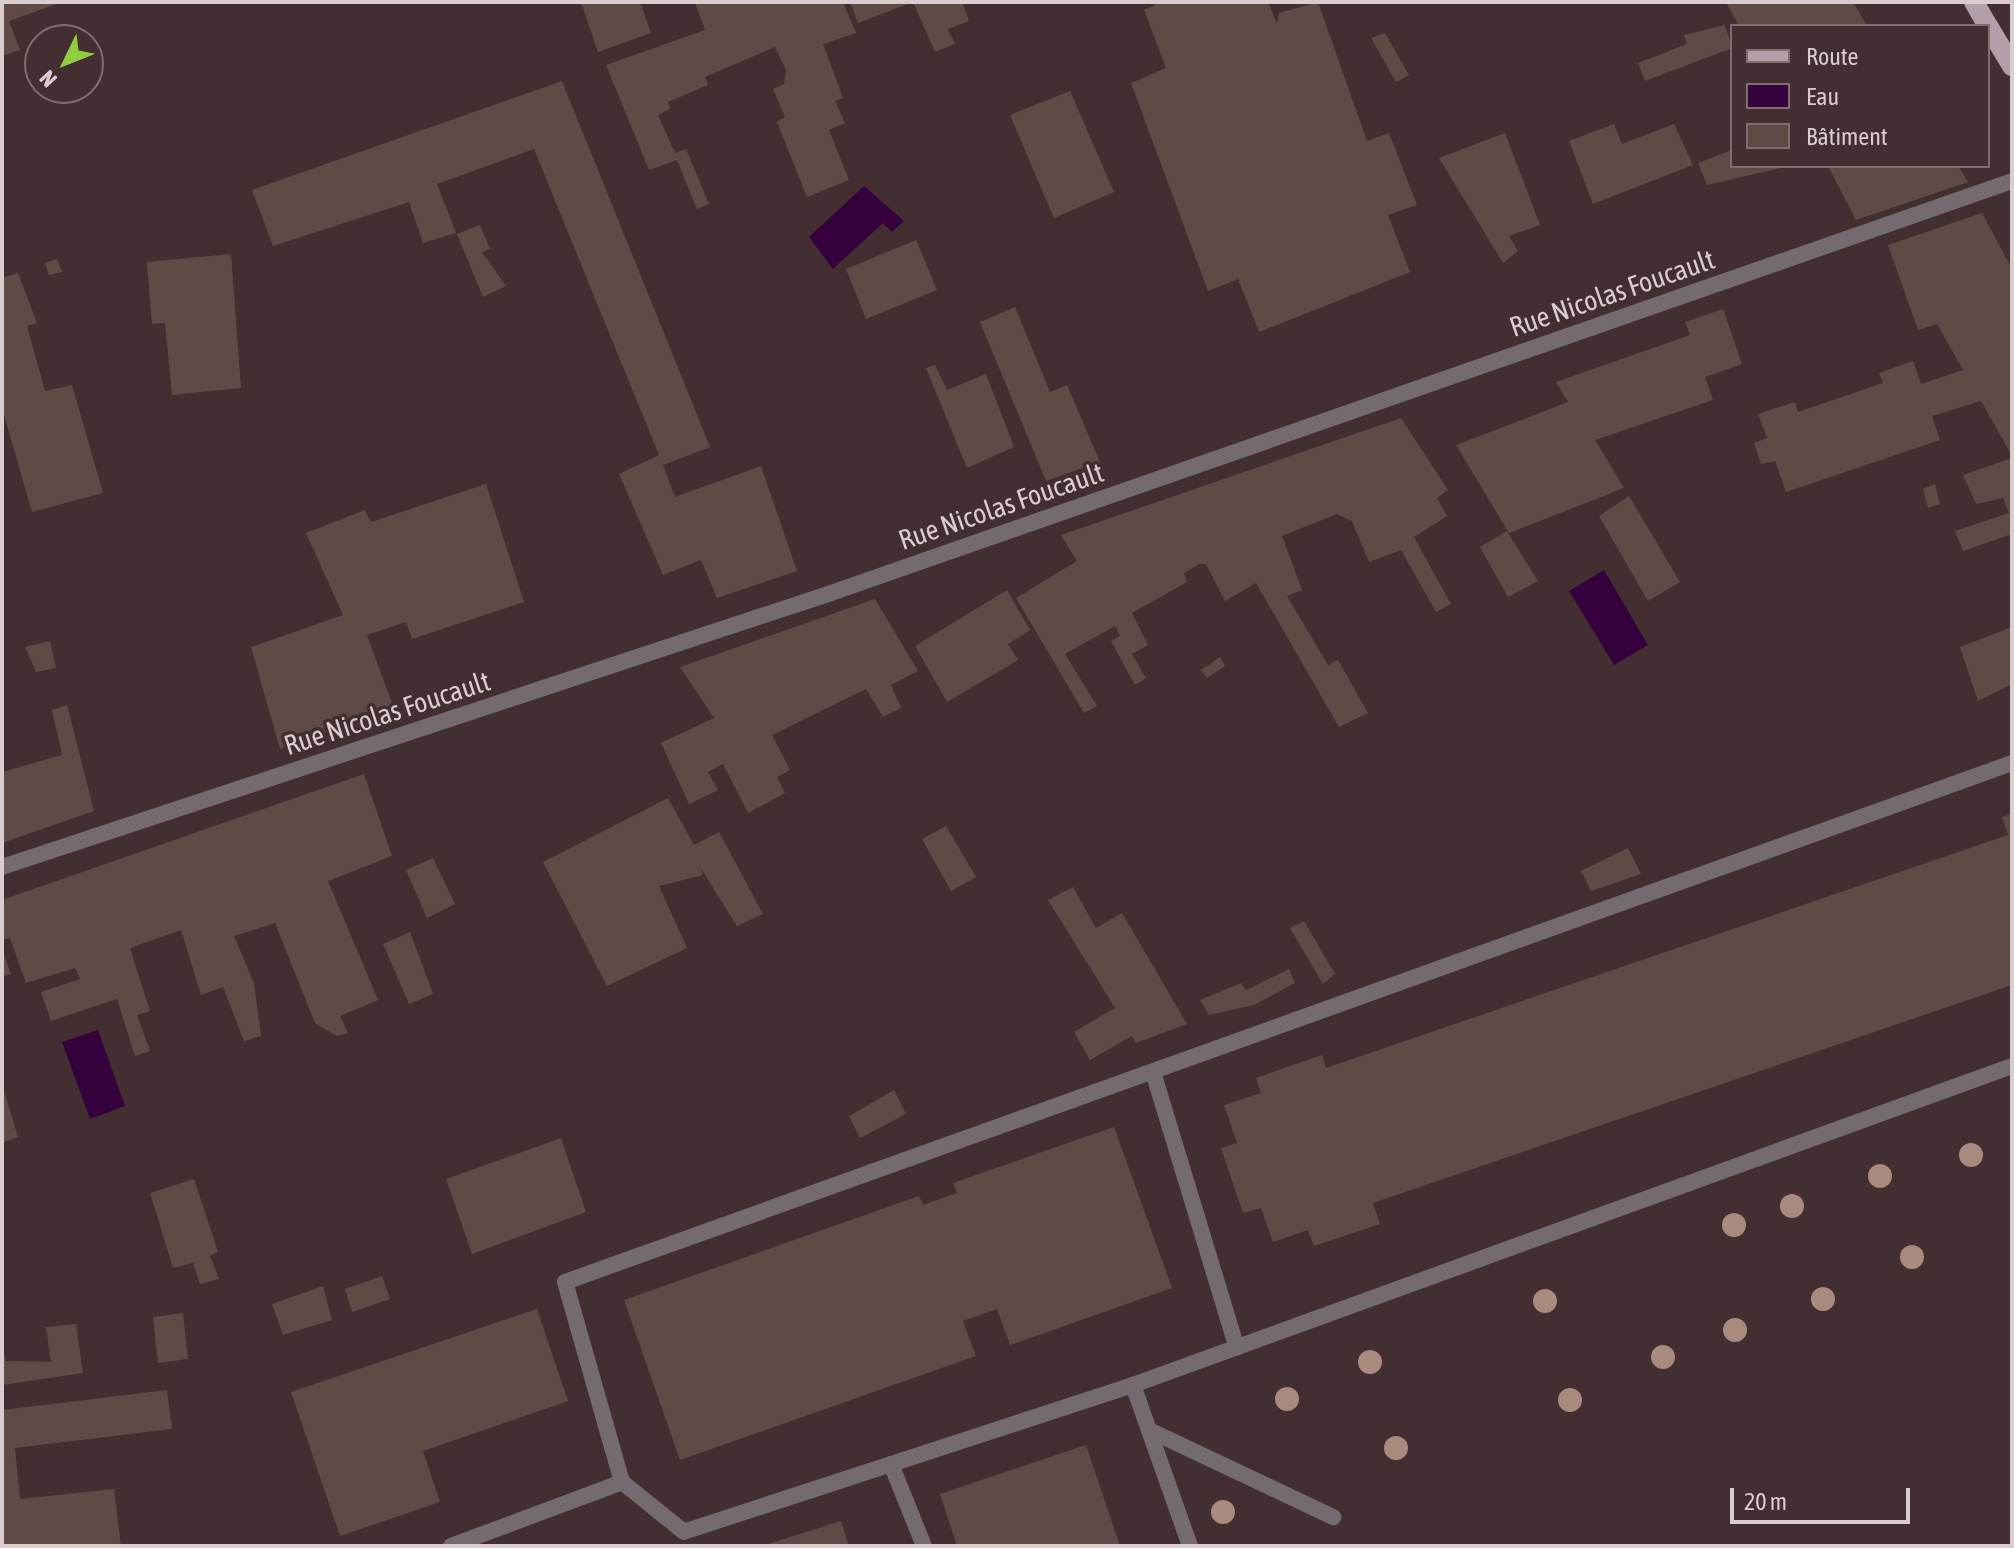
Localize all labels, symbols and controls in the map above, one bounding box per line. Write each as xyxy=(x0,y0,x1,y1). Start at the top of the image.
north arrow xyxy=(24,24,104,104)
legend xyxy=(1730,24,1990,168)
text: Route xyxy=(1806,43,1858,70)
text: N xyxy=(34,65,62,93)
text: Eau xyxy=(1806,83,1839,110)
text: Bâtiment xyxy=(1806,123,1888,150)
street label: Rue Nicolas Foucault xyxy=(1505,242,1719,344)
street label: Rue Nicolas Foucault xyxy=(894,455,1108,557)
street label: Rue Nicolas Foucault xyxy=(280,664,494,762)
scale bar xyxy=(1734,1472,1914,1522)
text: 20 m xyxy=(1744,1488,1787,1515)

